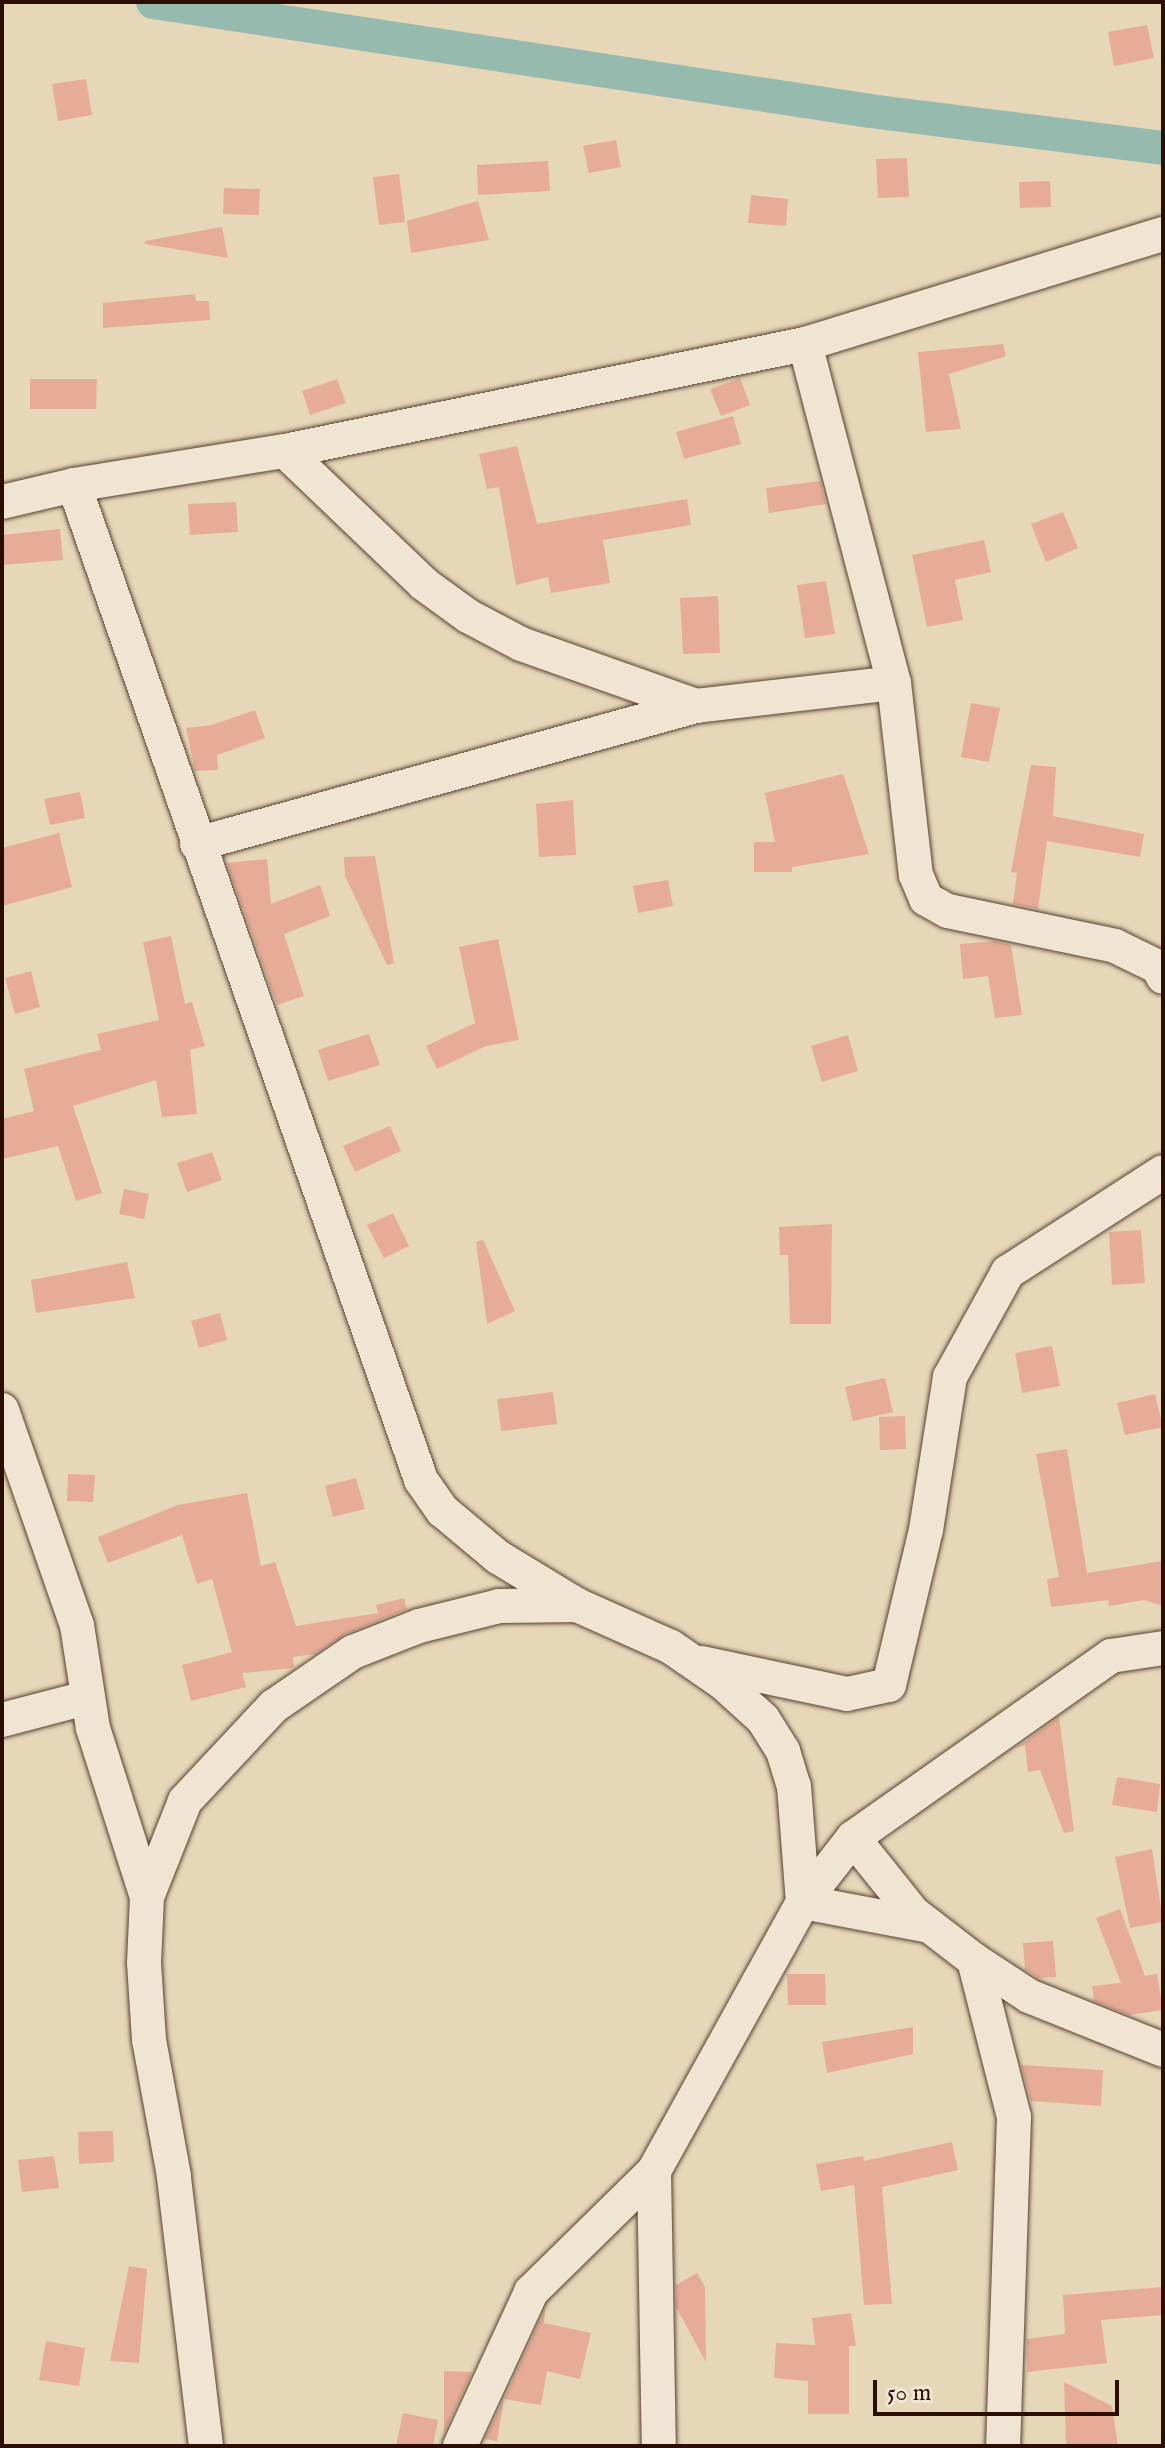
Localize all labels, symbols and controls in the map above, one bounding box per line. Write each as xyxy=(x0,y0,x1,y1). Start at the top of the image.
scale bar xyxy=(877,2364,1123,2414)
text: 50 m xyxy=(887,2378,931,2409)

